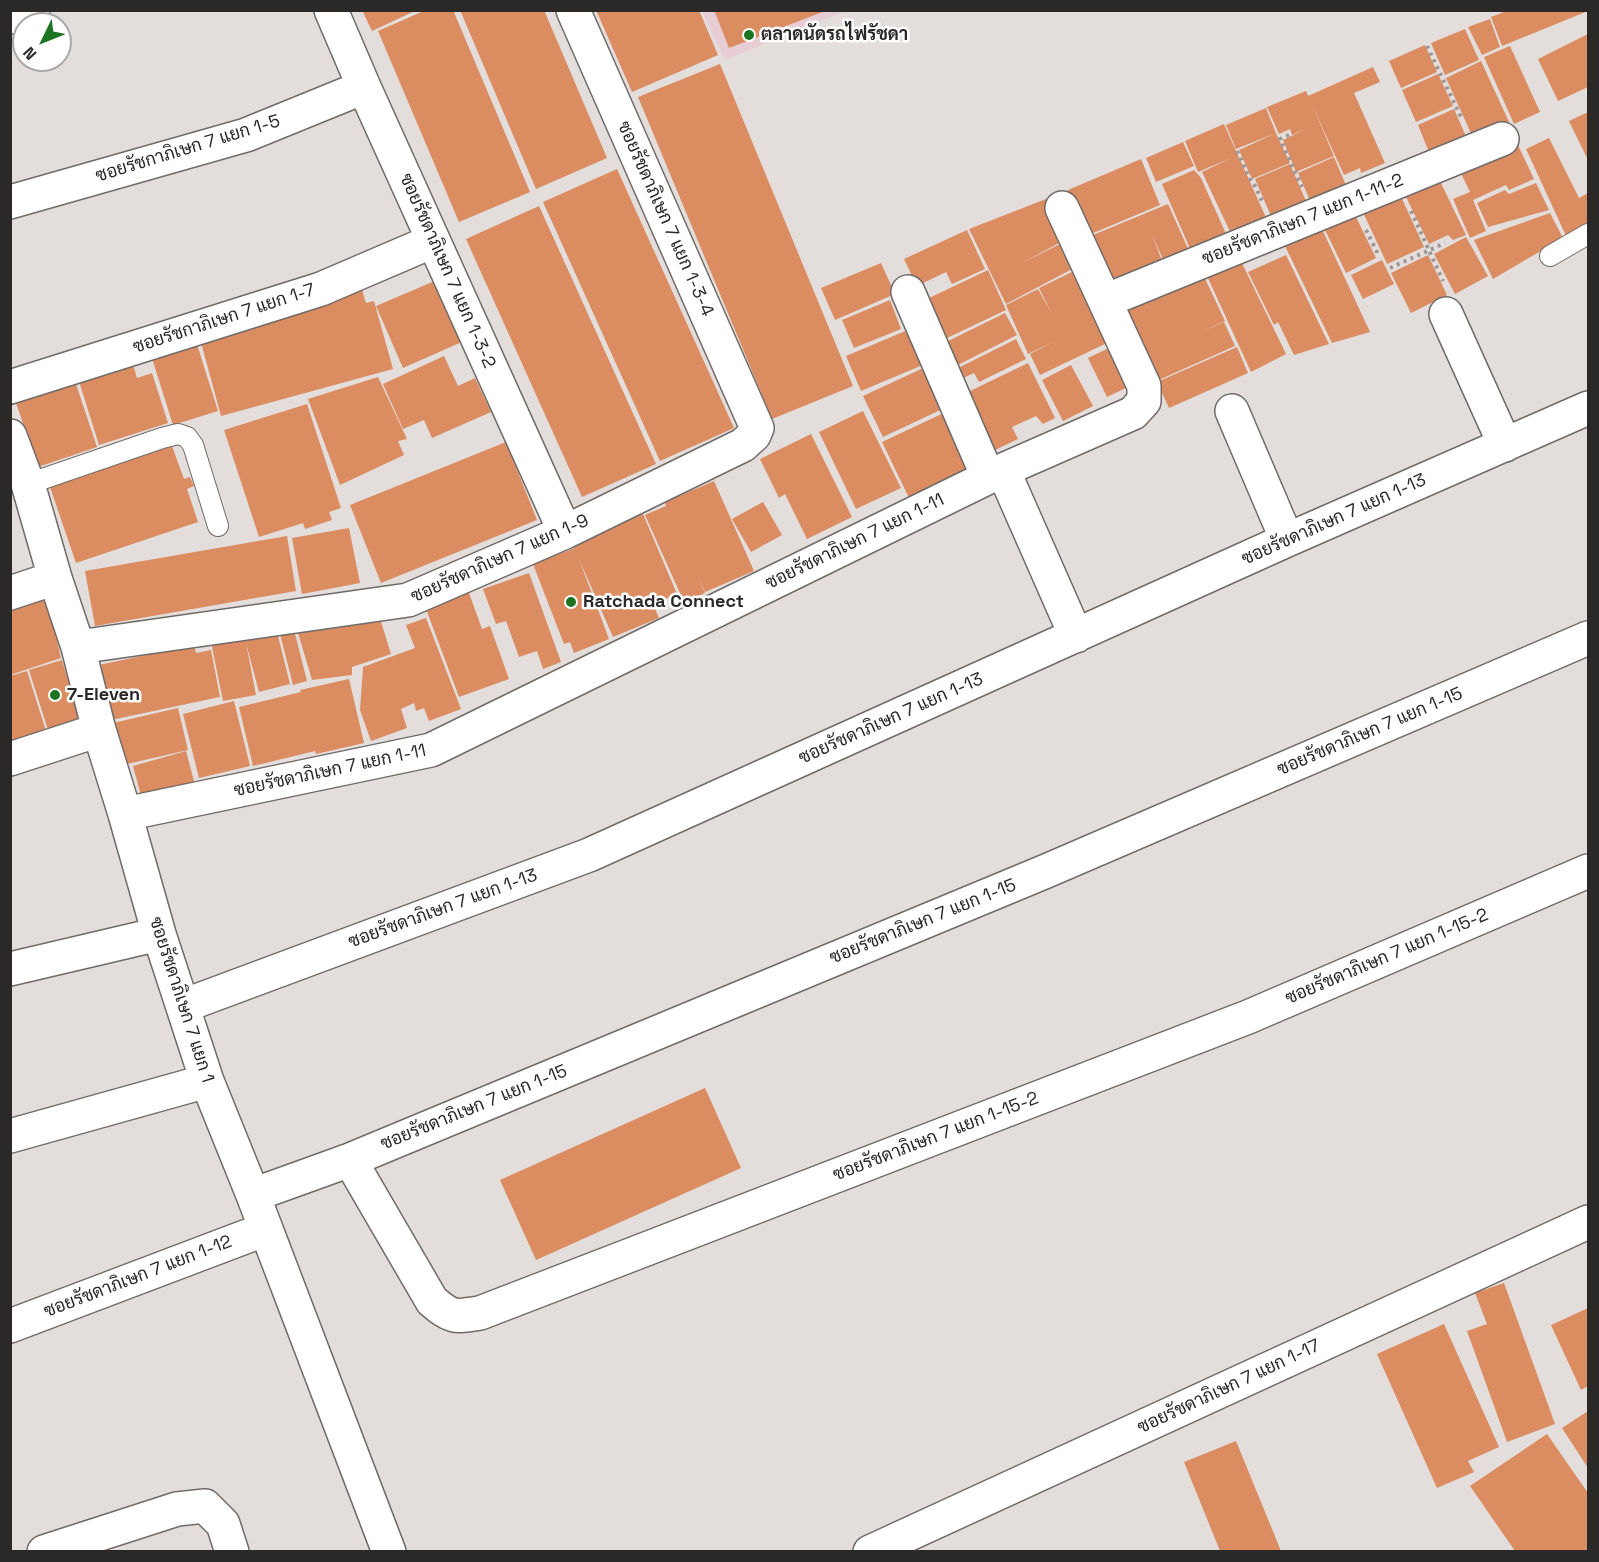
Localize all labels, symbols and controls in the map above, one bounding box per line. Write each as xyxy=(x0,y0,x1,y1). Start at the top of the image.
north arrow xyxy=(12,12,72,72)
place label: ตลาดนัดรถไฟรัชดา xyxy=(761,24,908,46)
marker: ตลาดนัดรถไฟรัชดา xyxy=(742,28,756,42)
text: N xyxy=(19,42,41,64)
street label: ซอยรัชกาภิเษก 7 แยก 1-5 xyxy=(93,111,283,187)
street label: ซอยรัชดาภิเษก 7 แยก 1-3-4 xyxy=(612,118,718,320)
street label: ซอยรัชดาภิเษก 7 แยก 1-3-2 xyxy=(394,170,500,372)
street label: ซอยรัชดาภิเษก 7 แยก 1-11-2 xyxy=(1199,170,1407,270)
street label: ซอยรัชกาภิเษก 7 แยก 1-7 xyxy=(130,279,318,359)
street label: ซอยรัชดาภิเษก 7 แยก 1-13 xyxy=(1239,470,1429,570)
street label: ซอยรัชดาภิเษก 7 แยก 1-11 xyxy=(762,489,948,595)
street label: ซอยรัชดาภิเษก 7 แยก 1-9 xyxy=(408,510,592,608)
place label: Ratchada Connect xyxy=(583,591,744,613)
marker: Ratchada Connect xyxy=(564,595,578,609)
street label: ซอยรัชดาภิเษก 7 แยก 1-13 xyxy=(796,669,986,769)
street label: ซอยรัชดาภิเษก 7 แยก 1-15 xyxy=(1274,683,1466,781)
place label: 7-Eleven xyxy=(67,684,140,706)
marker: 7-Eleven xyxy=(48,688,62,702)
street label: ซอยรัชดาภิเษก 7 แยก 1-11 xyxy=(232,740,428,802)
street label: ซอยรัชดาภิเษก 7 แยก 1-13 xyxy=(346,865,540,953)
street label: ซอยรัชดาภิเษก 7 แยก 1-15 xyxy=(827,875,1019,969)
street label: ซอยรัชดาภิเษก 7 แยก 1-15-2 xyxy=(1282,904,1492,1010)
street label: ซอยรัชดาภิเษก 7 แยก 1 xyxy=(144,914,218,1086)
street label: ซอยรัชดาภิเษก 7 แยก 1-15 xyxy=(378,1061,570,1155)
street label: ซอยรัชดาภิเษก 7 แยก 1-15-2 xyxy=(830,1088,1042,1186)
street label: ซอยรัชดาภิเษก 7 แยก 1-12 xyxy=(41,1231,235,1323)
street label: ซอยรัชดาภิเษก 7 แยก 1-17 xyxy=(1134,1335,1324,1439)

